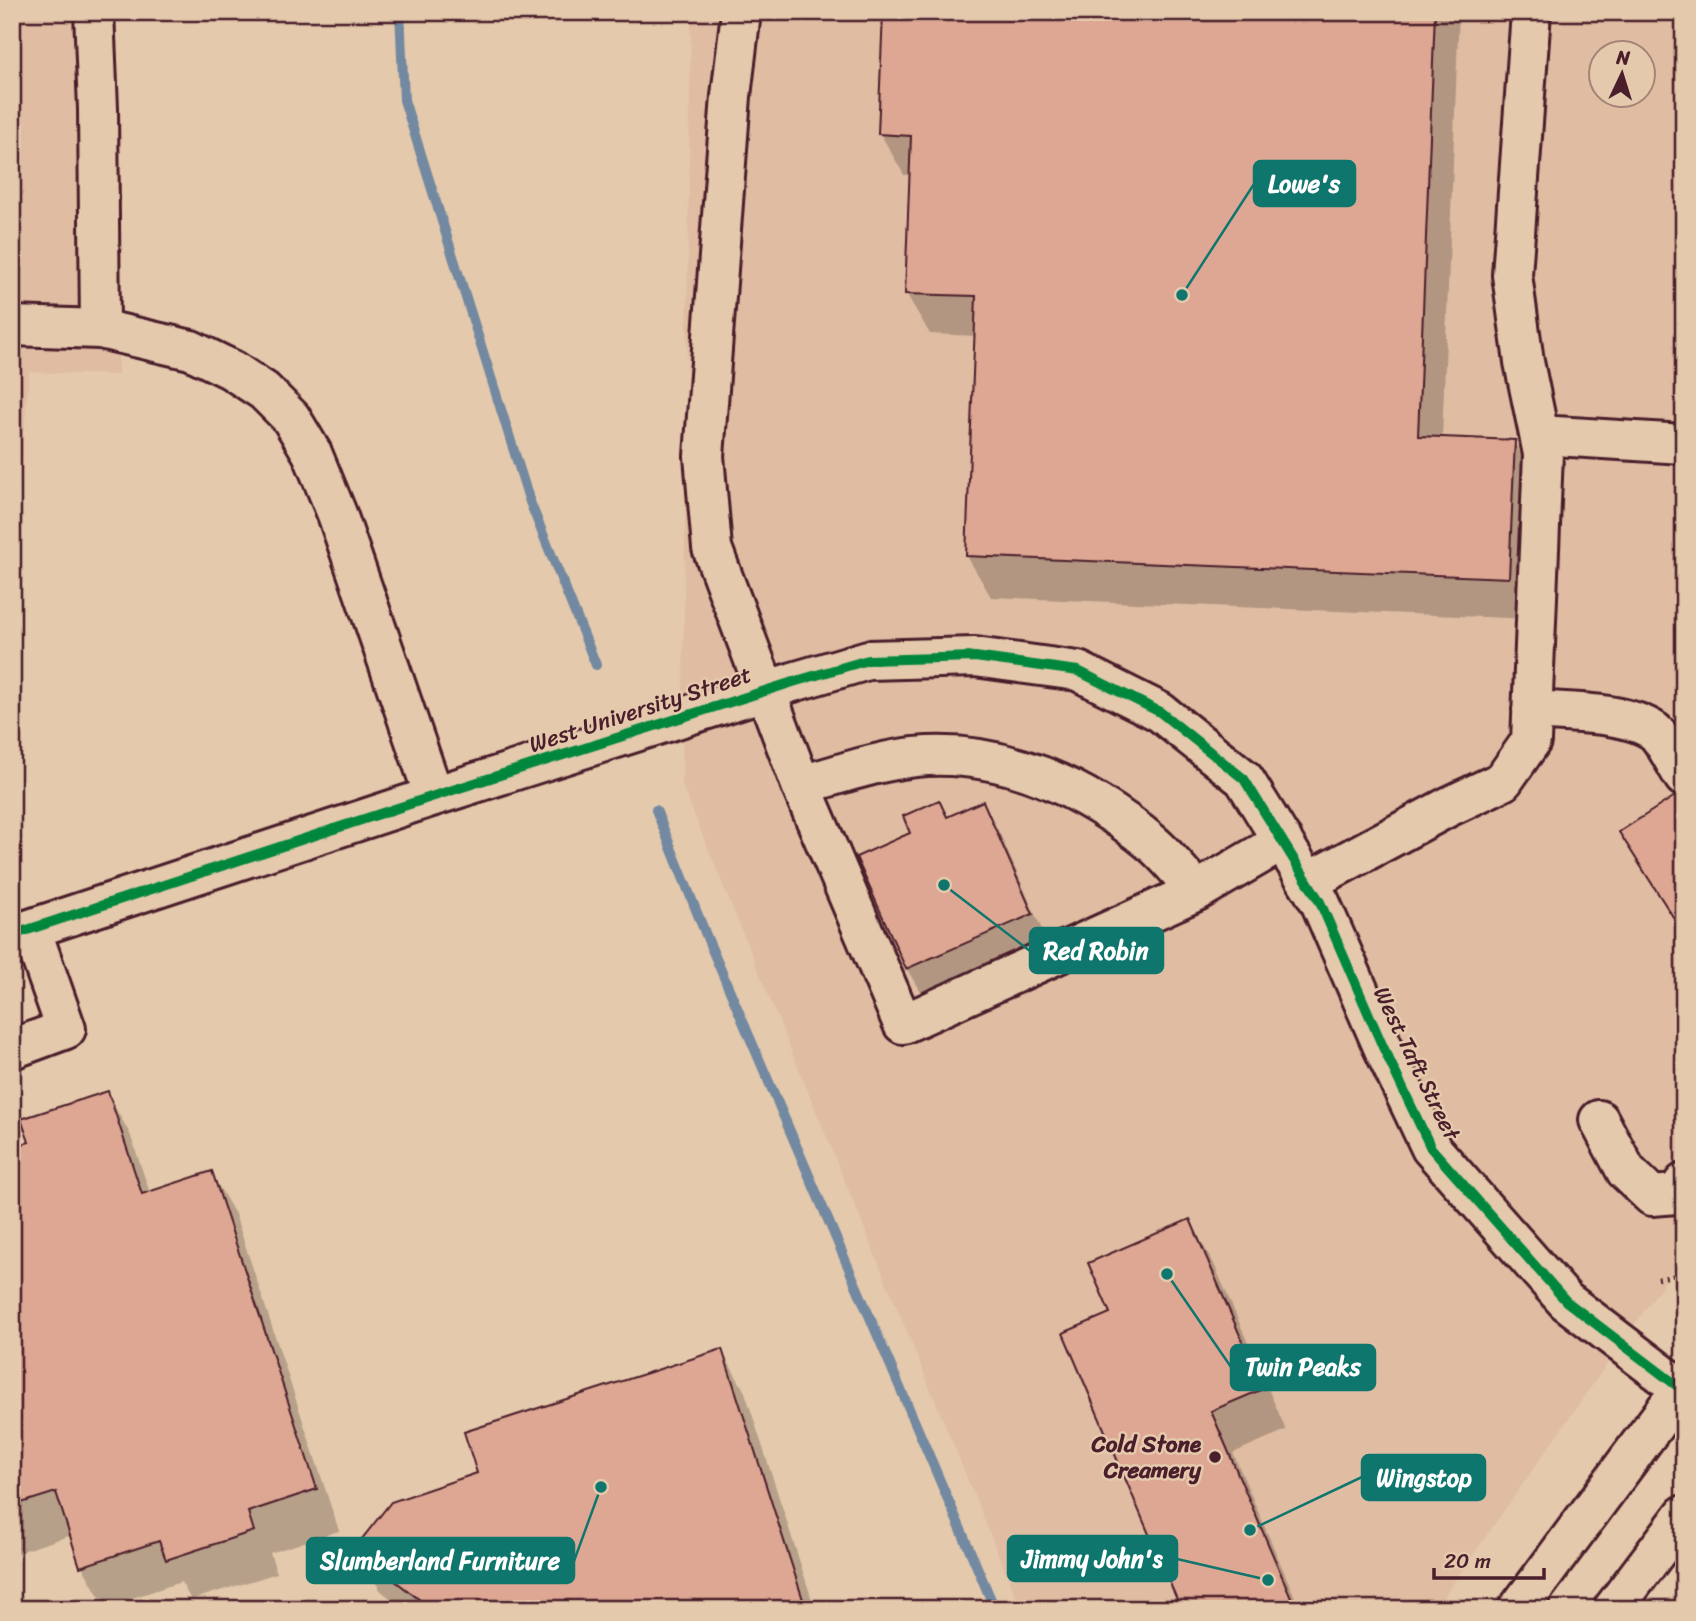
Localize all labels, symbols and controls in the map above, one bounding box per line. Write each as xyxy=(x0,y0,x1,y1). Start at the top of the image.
north arrow xyxy=(1588,38,1658,108)
text: N xyxy=(1614,41,1632,75)
callout: Lowe's xyxy=(1254,161,1355,206)
text: Lowe's xyxy=(1268,163,1341,205)
street label: West University Street xyxy=(523,654,757,765)
callout: Red Robin xyxy=(1030,928,1163,973)
text: Red Robin xyxy=(1042,930,1149,972)
street label: West Taft Street xyxy=(1361,979,1472,1149)
callout: Twin Peaks xyxy=(1231,1345,1375,1390)
text: Twin Peaks xyxy=(1245,1346,1362,1388)
place label: Cold Stone Creamery xyxy=(1090,1424,1202,1491)
marker: Cold Stone Creamery xyxy=(1207,1449,1223,1465)
callout: Wingstop xyxy=(1362,1455,1485,1500)
text: Wingstop xyxy=(1376,1457,1472,1499)
callout: Jimmy John's xyxy=(1008,1536,1177,1581)
scale bar xyxy=(1434,1537,1544,1581)
callout: Slumberland Furniture xyxy=(307,1538,574,1583)
text: Jimmy John's xyxy=(1019,1538,1164,1580)
text: Slumberland Furniture xyxy=(319,1540,561,1582)
text: 20 m xyxy=(1444,1542,1491,1580)

